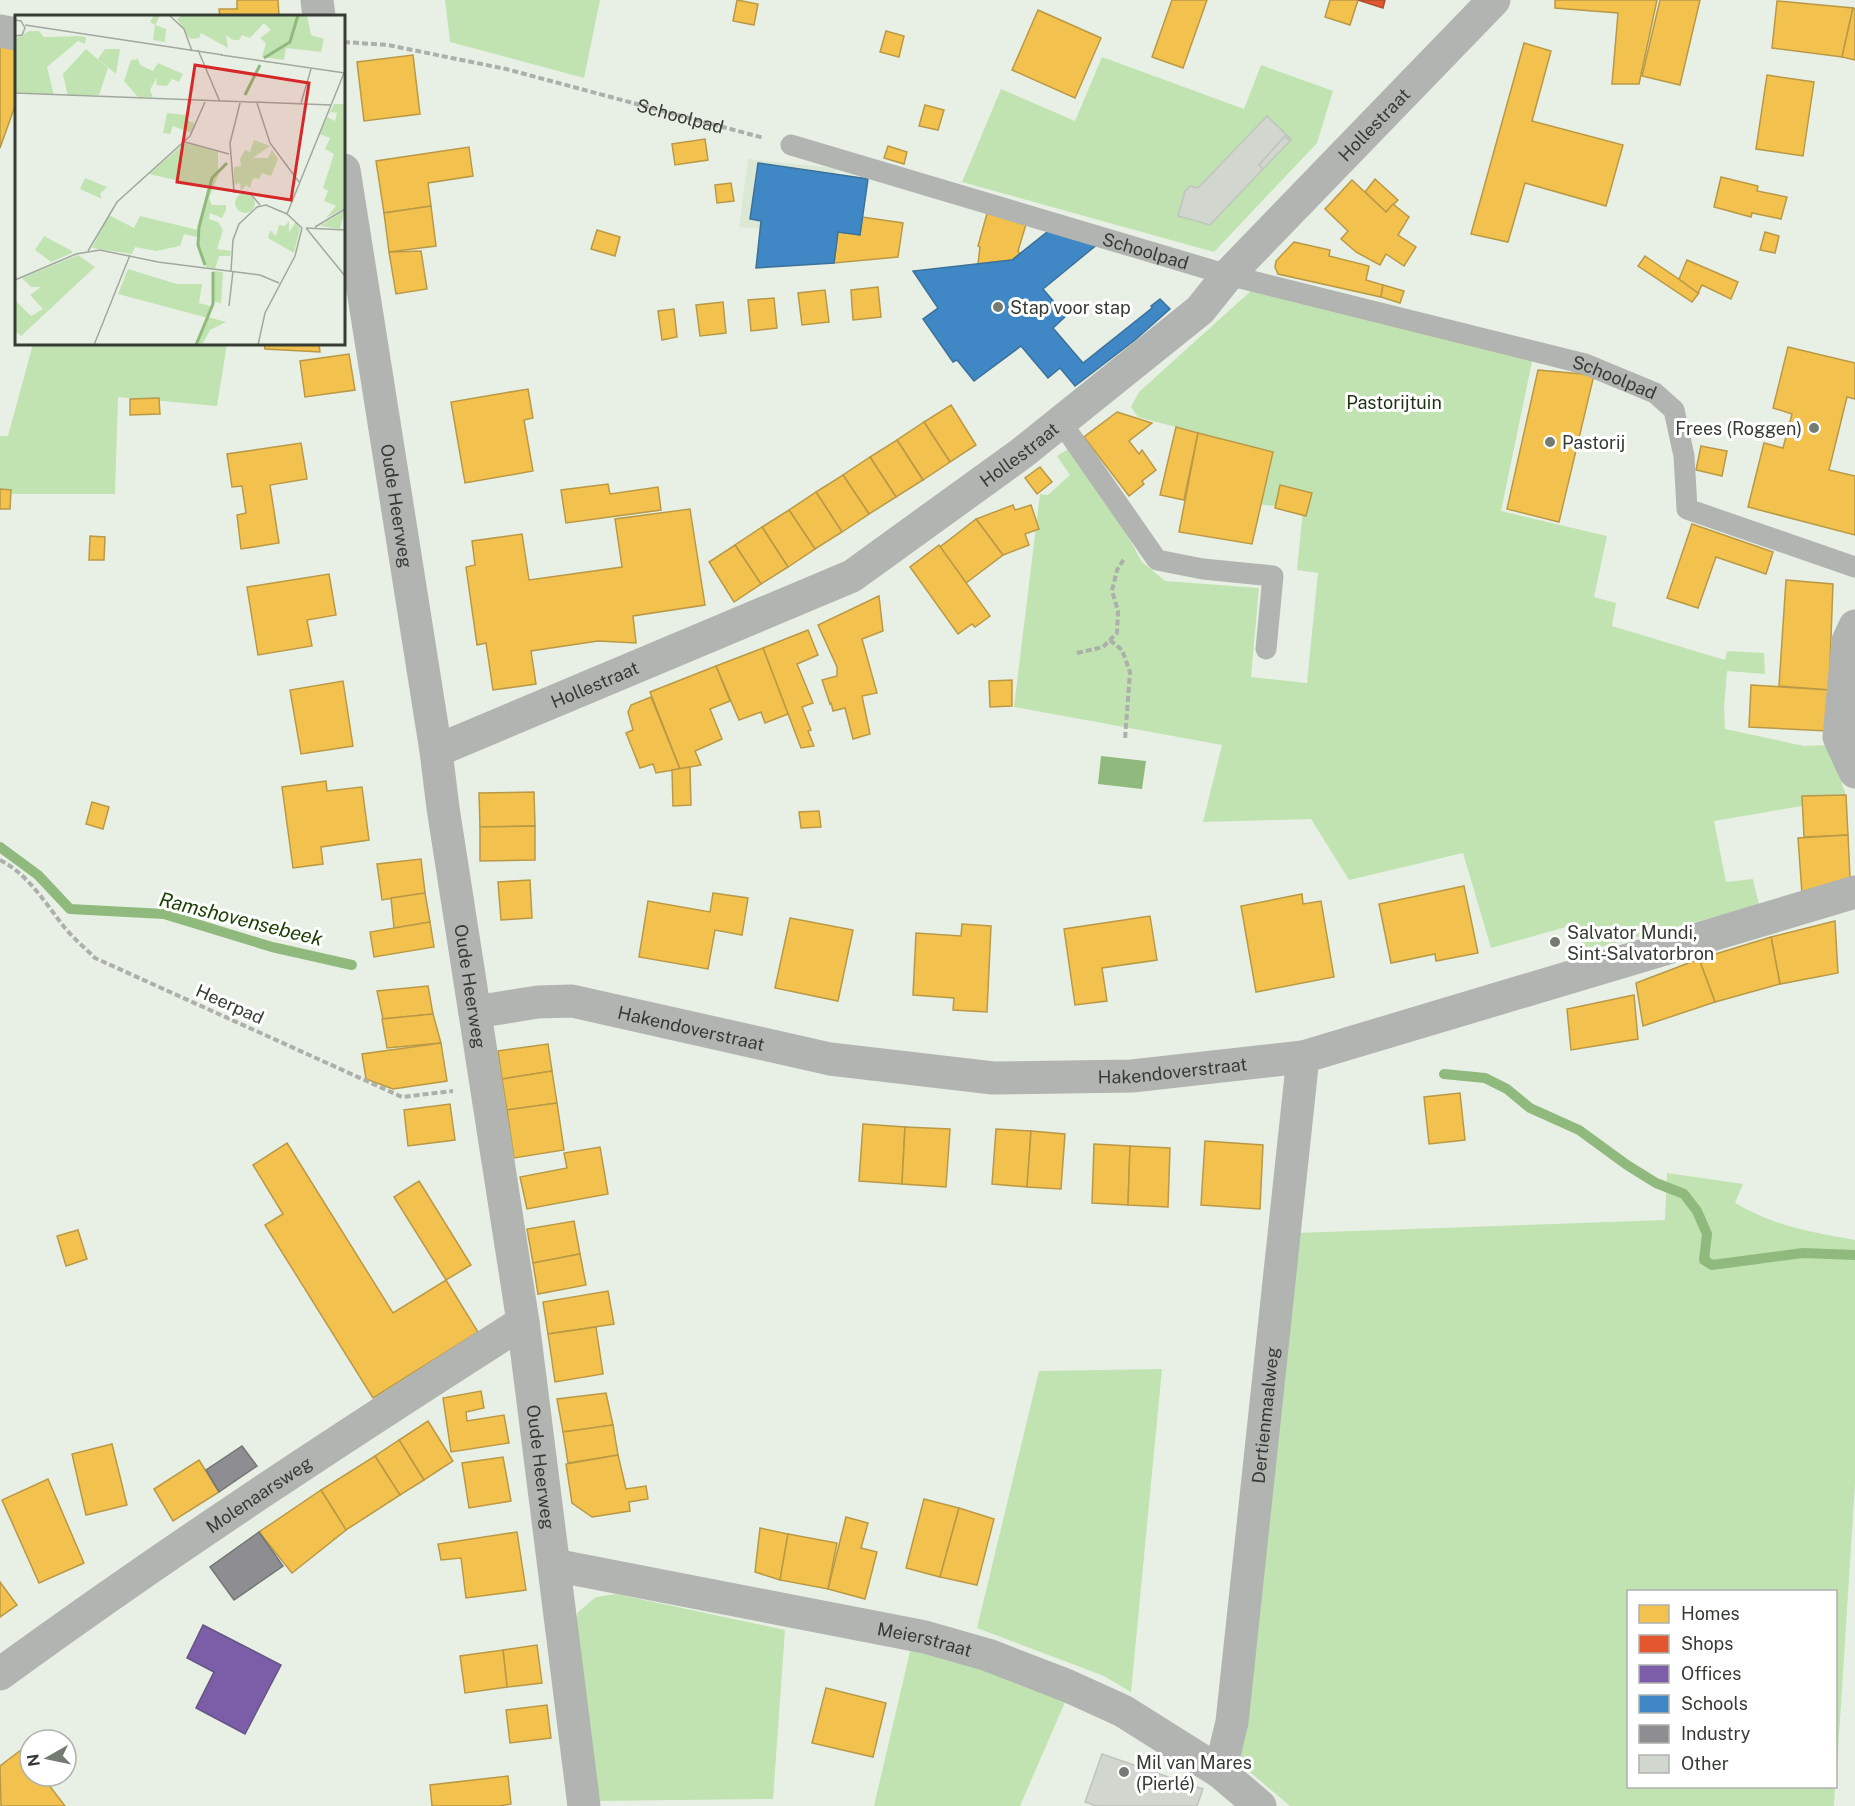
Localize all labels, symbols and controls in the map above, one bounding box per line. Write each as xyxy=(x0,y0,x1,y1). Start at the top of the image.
inset map xyxy=(15,15,345,345)
street label: Hollestraat xyxy=(1334,83,1414,165)
street label: Schoolpad xyxy=(635,94,726,137)
street label: Schoolpad xyxy=(1100,228,1191,273)
place label: Stap voor stap xyxy=(1010,297,1131,318)
marker: Stap voor stap xyxy=(991,300,1005,314)
street label: Schoolpad xyxy=(1570,351,1660,403)
park label: Pastorijtuin xyxy=(1346,392,1442,413)
street label: Hollestraat xyxy=(975,418,1063,491)
place label: Frees (Roggen) xyxy=(1675,418,1802,439)
marker: Frees (Roggen) xyxy=(1807,421,1821,435)
place label: Pastorij xyxy=(1562,432,1625,453)
marker: Pastorij xyxy=(1543,435,1557,449)
street label: Oude Heerweg xyxy=(377,442,417,569)
street label: Hollestraat xyxy=(547,657,642,712)
water label: Ramshovensebeek xyxy=(157,887,325,951)
place label: Salvator Mundi, Sint-Salvatorbron xyxy=(1567,922,1714,964)
street label: Oude Heerweg xyxy=(451,923,491,1050)
marker: Salvator Mundi, Sint-Salvatorbron xyxy=(1548,935,1562,949)
street label: Heerpad xyxy=(193,980,267,1028)
street label: Hakendoverstraat xyxy=(616,1001,767,1054)
street label: Hakendoverstraat xyxy=(1097,1053,1248,1087)
street label: Dertienmaalweg xyxy=(1247,1346,1282,1485)
street label: Oude Heerweg xyxy=(523,1403,560,1531)
street label: Molenaarsweg xyxy=(202,1451,315,1537)
legend xyxy=(1627,1590,1837,1788)
text: Homes xyxy=(1681,1603,1740,1624)
street label: Meierstraat xyxy=(876,1617,975,1660)
text: Shops xyxy=(1681,1633,1733,1654)
text: Offices xyxy=(1681,1663,1741,1684)
text: Schools xyxy=(1681,1693,1748,1714)
text: Industry xyxy=(1681,1723,1751,1744)
north arrow xyxy=(18,1728,78,1788)
place label: Mil van Mares (Pierlé) xyxy=(1136,1752,1252,1794)
text: N xyxy=(23,1753,44,1768)
text: Other xyxy=(1681,1753,1729,1774)
marker: Mil van Mares (Pierlé) xyxy=(1117,1765,1131,1779)

